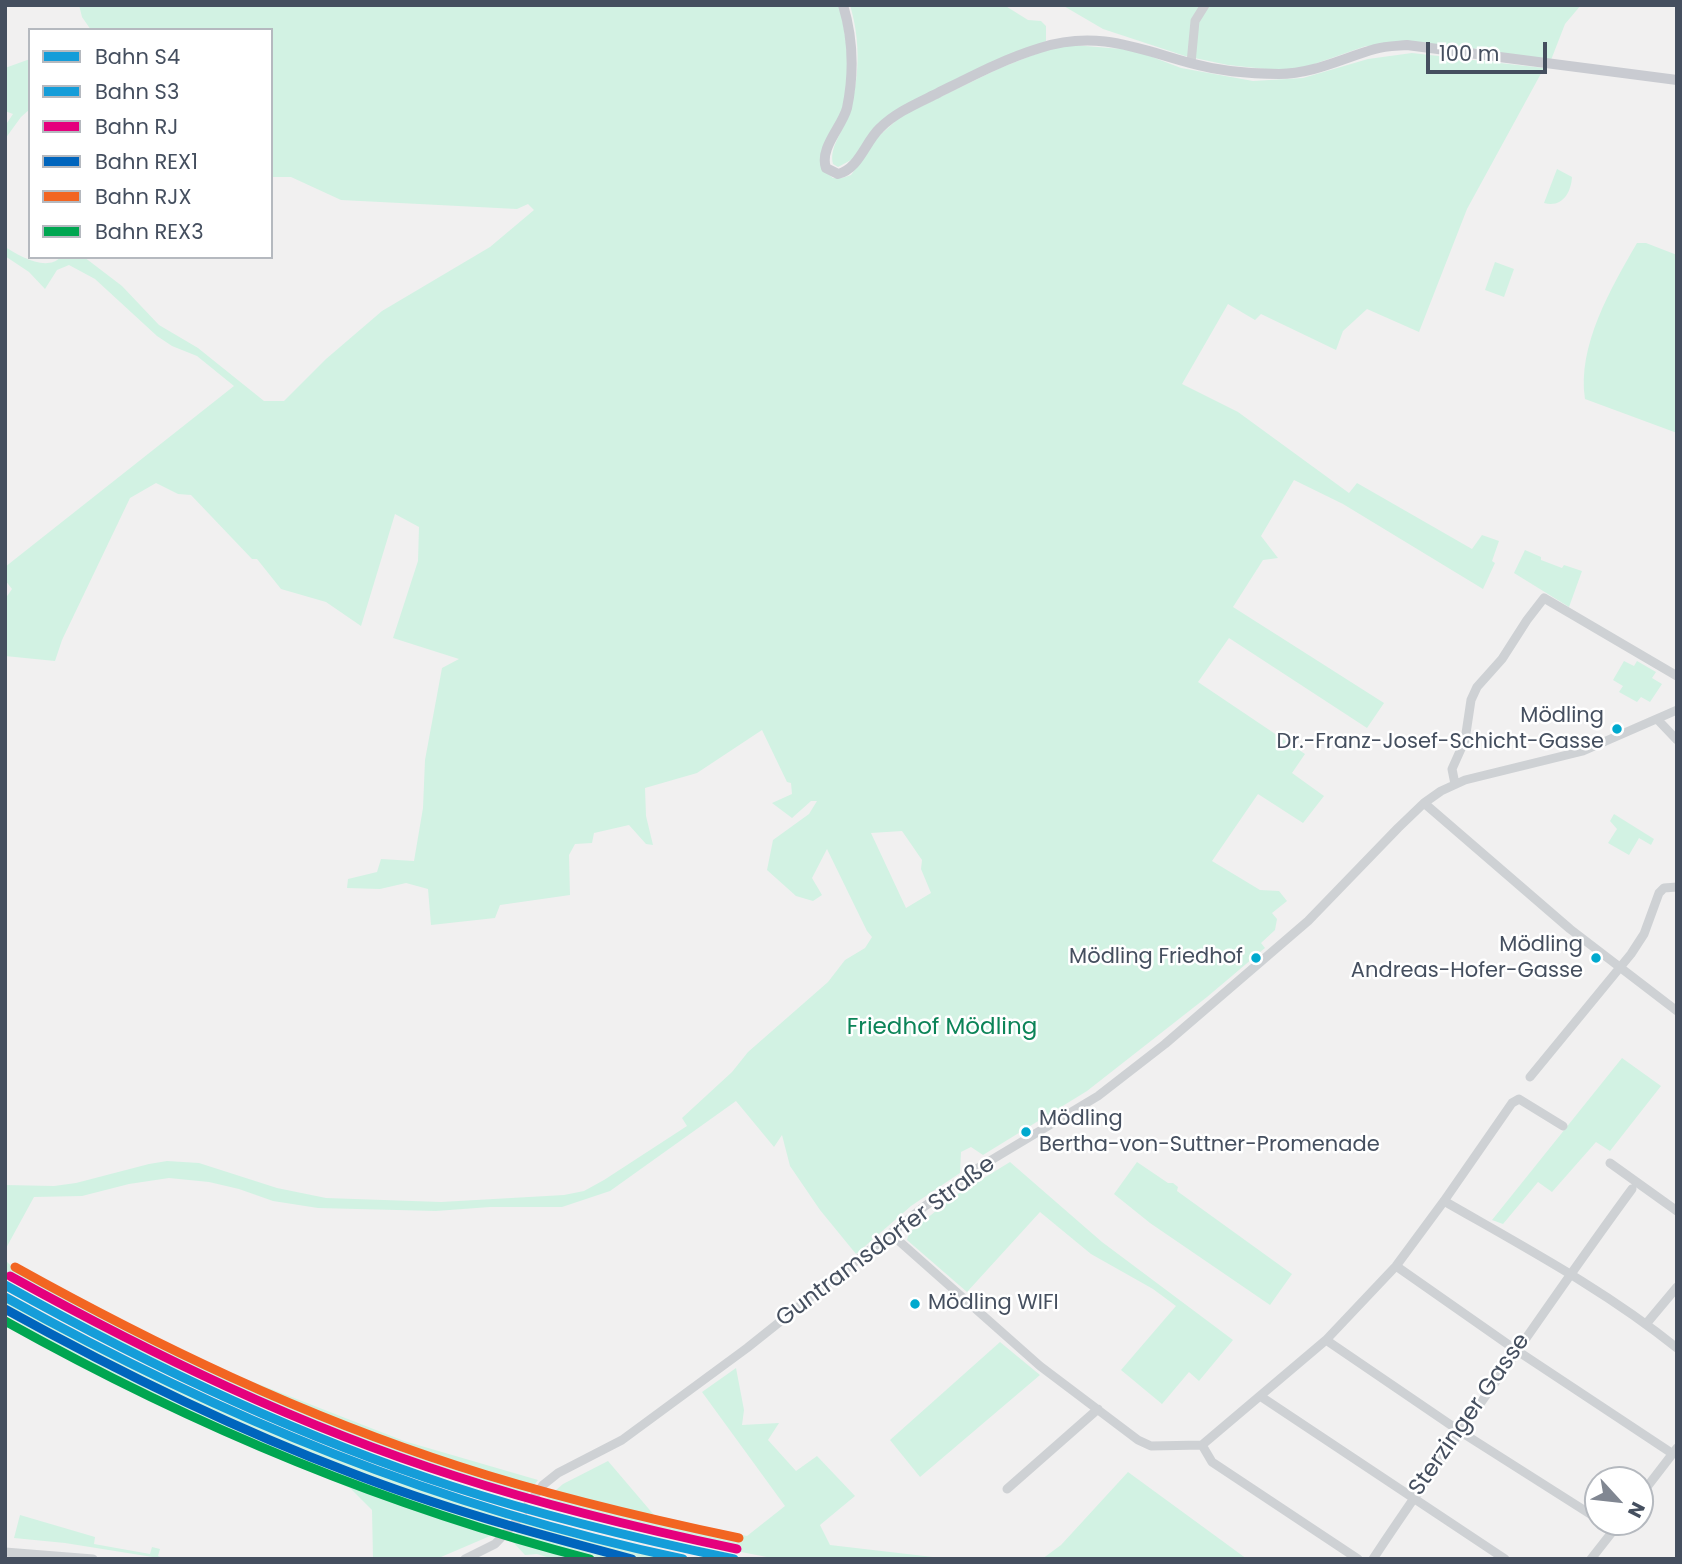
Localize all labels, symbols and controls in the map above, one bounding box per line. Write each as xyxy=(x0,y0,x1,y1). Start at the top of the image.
legend xyxy=(28,28,273,259)
scale bar xyxy=(1430,28,1551,72)
text: 100 m xyxy=(1439,39,1499,68)
text: Bahn S4 xyxy=(95,42,180,71)
text: Bahn S3 xyxy=(95,77,179,106)
text: Bahn RJ xyxy=(95,112,178,141)
text: Bahn REX1 xyxy=(95,147,198,176)
text: Bahn RJX xyxy=(95,182,192,211)
text: Bahn REX3 xyxy=(95,217,204,246)
place label: Mödling Dr.-Franz-Josef-Schicht-Gasse xyxy=(1277,704,1604,754)
marker: Mödling Dr.-Franz-Josef-Schicht-Gasse xyxy=(1610,722,1624,736)
place label: Mödling Andreas-Hofer-Gasse xyxy=(1351,933,1583,983)
place label: Mödling Friedhof xyxy=(1069,945,1243,971)
marker: Mödling Friedhof xyxy=(1249,951,1263,965)
marker: Mödling Andreas-Hofer-Gasse xyxy=(1589,951,1603,965)
park label: Friedhof Mödling xyxy=(847,1014,1037,1042)
place label: Mödling Bertha-von-Suttner-Promenade xyxy=(1039,1107,1380,1157)
marker: Mödling Bertha-von-Suttner-Promenade xyxy=(1019,1125,1033,1139)
street label: Guntramsdorfer Straße xyxy=(771,1151,1001,1333)
place label: Mödling WIFI xyxy=(928,1291,1059,1317)
marker: Mödling WIFI xyxy=(908,1297,922,1311)
street label: Sterzinger Gasse xyxy=(1404,1329,1536,1501)
north arrow xyxy=(1584,1466,1654,1536)
text: N xyxy=(1621,1497,1652,1522)

